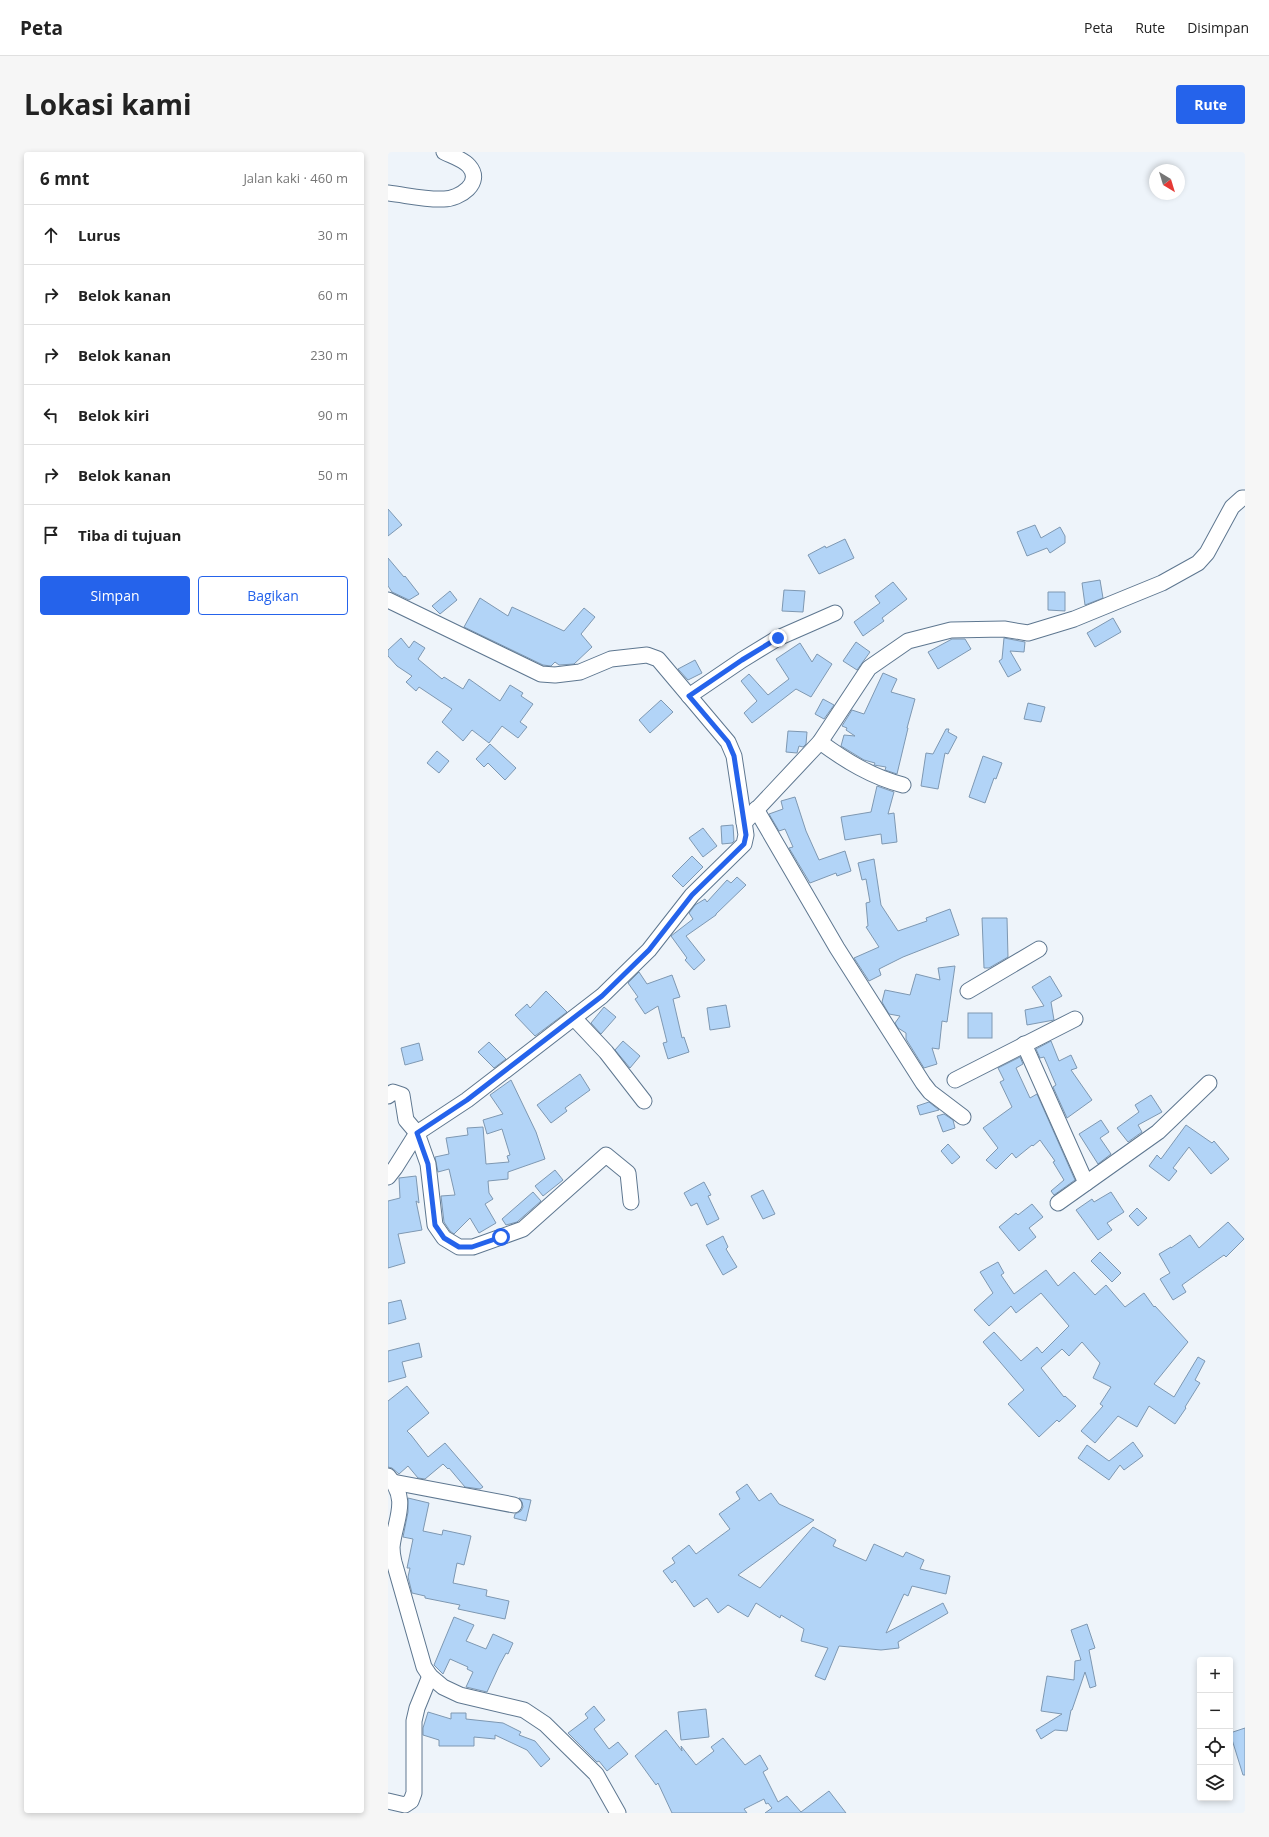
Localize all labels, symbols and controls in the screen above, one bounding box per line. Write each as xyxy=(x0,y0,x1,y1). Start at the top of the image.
text: Peta xyxy=(20,15,63,41)
text: Peta xyxy=(1084,18,1113,37)
text: Rute xyxy=(1135,18,1165,37)
text: Disimpan xyxy=(1187,18,1249,37)
text: Lokasi kami xyxy=(24,85,191,123)
button: Rute xyxy=(1176,85,1245,124)
north arrow xyxy=(1149,164,1185,200)
text: 6 mnt xyxy=(40,167,89,190)
text: Jalan kaki · 460 m xyxy=(243,169,348,187)
icon: ahead xyxy=(40,224,62,246)
text: Lurus xyxy=(78,225,120,245)
text: 30 m xyxy=(318,226,348,244)
icon: right xyxy=(40,284,62,306)
text: Belok kanan xyxy=(78,285,171,305)
text: 60 m xyxy=(318,286,348,304)
icon: right xyxy=(40,344,62,366)
text: Belok kanan xyxy=(78,345,171,365)
text: 230 m xyxy=(310,346,348,364)
icon: left xyxy=(40,404,62,426)
text: Belok kiri xyxy=(78,405,149,425)
text: 90 m xyxy=(318,406,348,424)
icon: right xyxy=(40,464,62,486)
text: Belok kanan xyxy=(78,465,171,485)
text: 50 m xyxy=(318,466,348,484)
icon: arrive xyxy=(40,524,62,546)
text: Tiba di tujuan xyxy=(78,525,181,545)
button: Simpan xyxy=(40,576,190,615)
button: Bagikan xyxy=(198,576,348,615)
route end xyxy=(769,629,787,647)
route start xyxy=(492,1228,510,1246)
map controls xyxy=(1197,1657,1233,1801)
button: + xyxy=(1197,1657,1233,1693)
button: − xyxy=(1197,1693,1233,1729)
button: locate xyxy=(1197,1729,1233,1765)
button: layers xyxy=(1197,1765,1233,1801)

